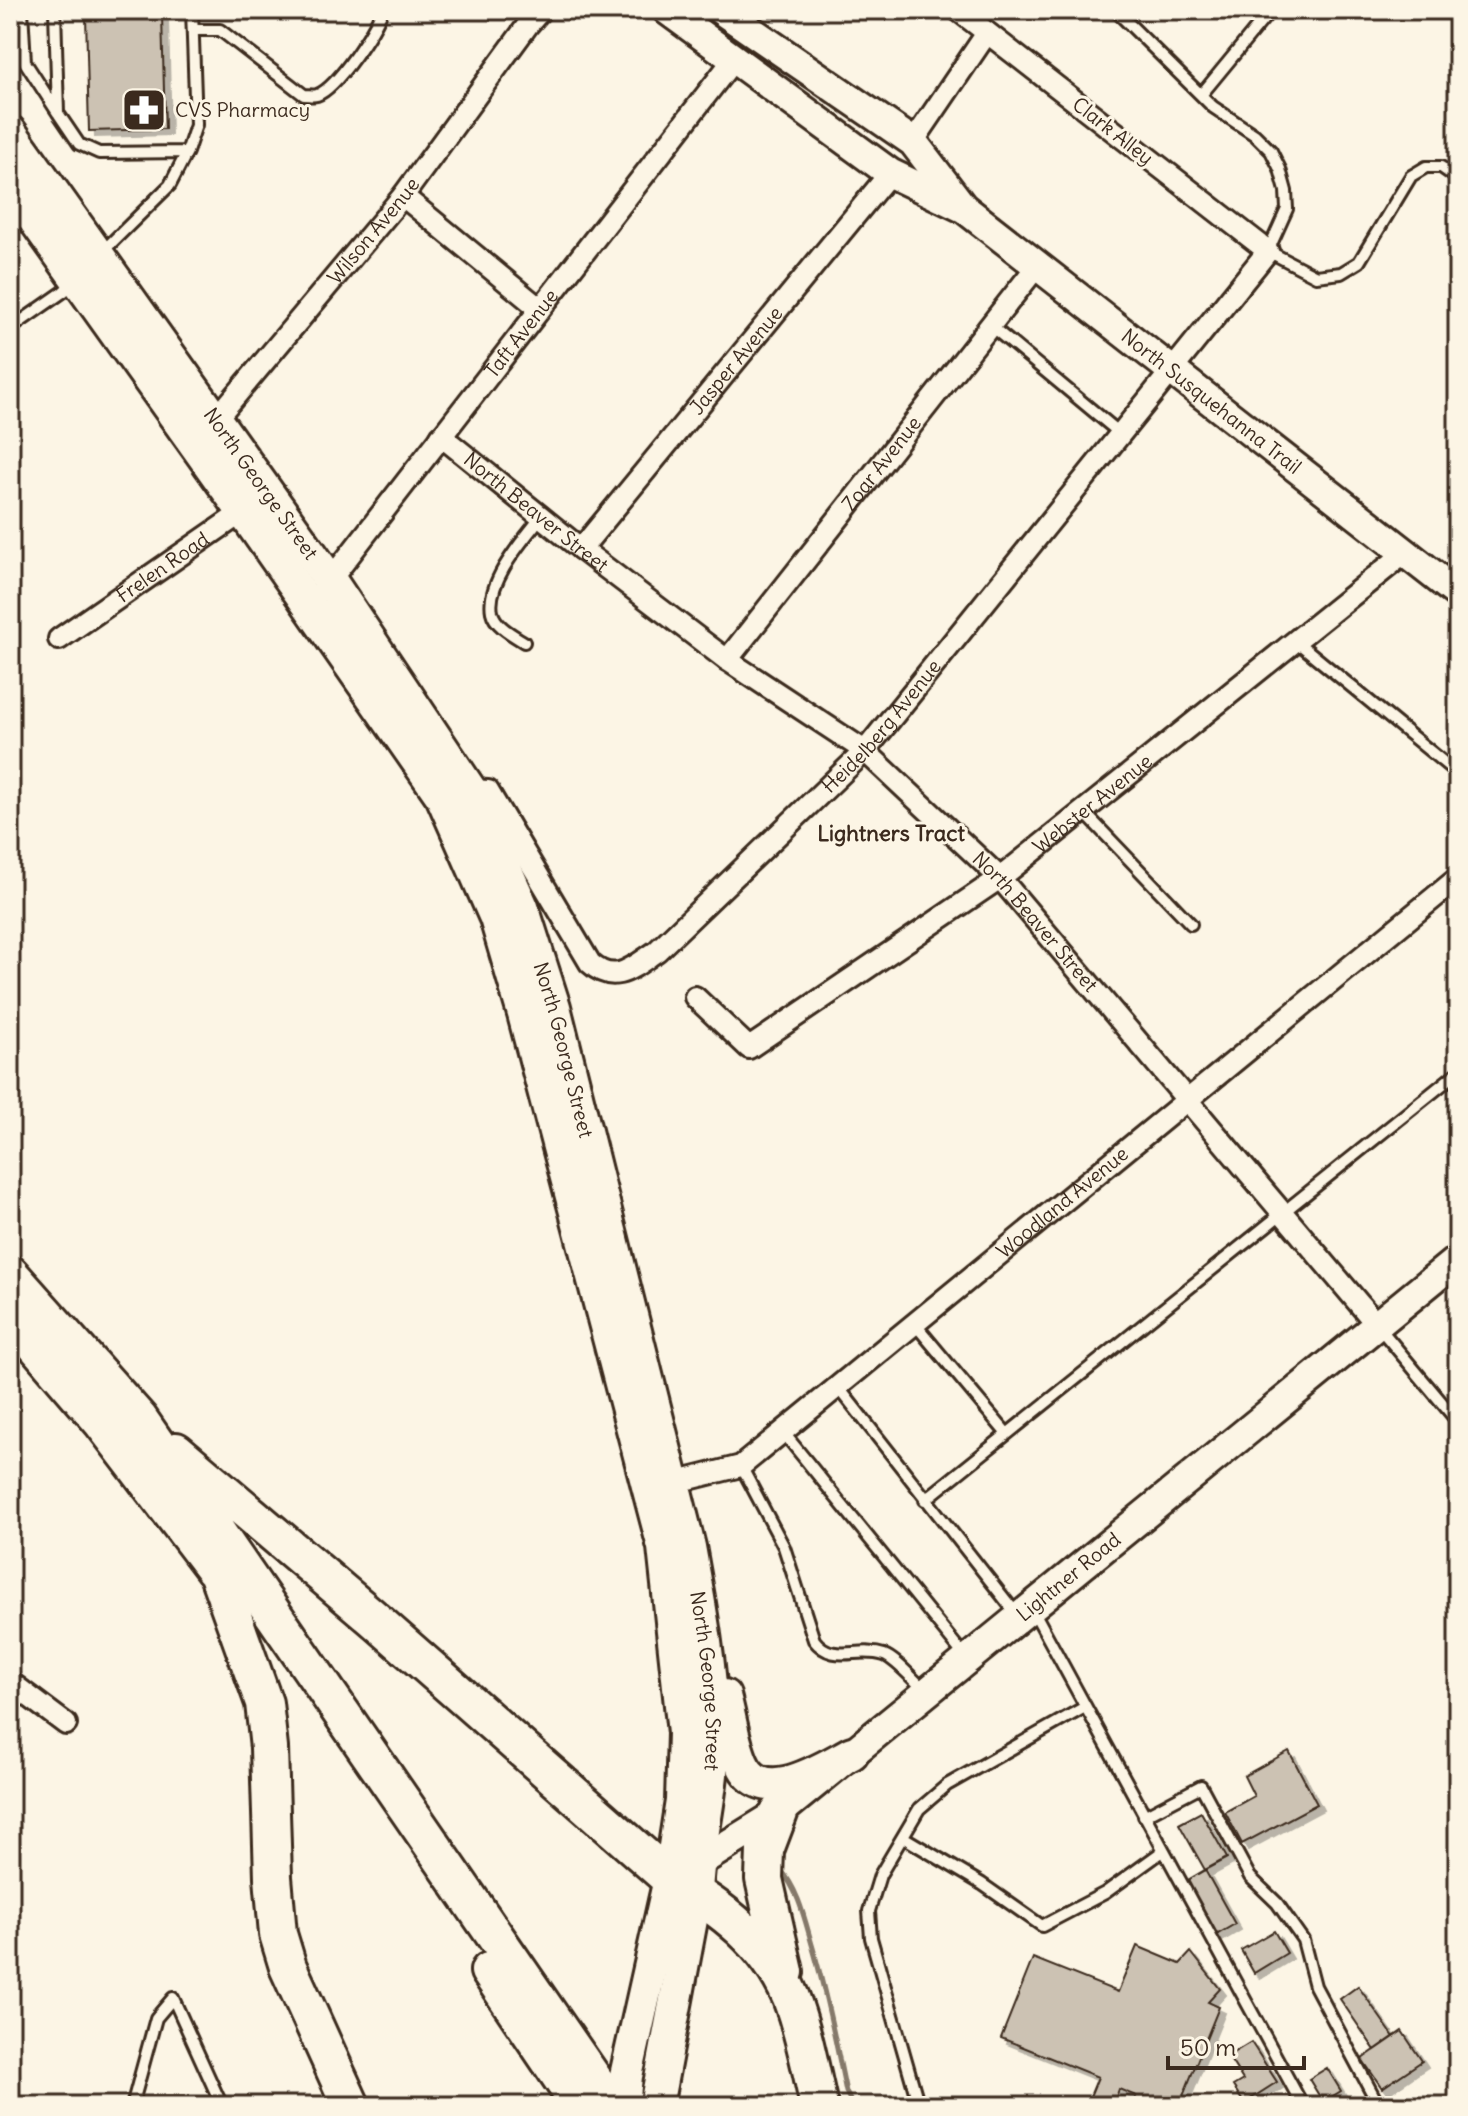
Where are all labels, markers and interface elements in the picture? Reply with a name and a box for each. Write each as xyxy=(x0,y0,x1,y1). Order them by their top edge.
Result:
pharmacy icon: CVS Pharmacy xyxy=(120,86,168,134)
street label: Clark Alley xyxy=(1068,91,1159,170)
place label: CVS Pharmacy xyxy=(175,97,310,122)
street label: Wilson Avenue xyxy=(322,172,424,289)
street label: Taft Avenue xyxy=(479,284,563,383)
street label: Jasper Avenue xyxy=(684,301,787,419)
street label: North Susquehanna Trail xyxy=(1117,323,1307,479)
street label: North George Street xyxy=(199,403,324,564)
street label: Zoar Avenue xyxy=(836,411,926,516)
street label: North Beaver Street xyxy=(459,447,614,578)
street label: Frelen Road xyxy=(111,526,214,608)
street label: Heidelberg Avenue xyxy=(816,654,946,798)
street label: Webster Avenue xyxy=(1028,748,1157,859)
district label: Lightners Tract xyxy=(817,819,965,847)
street label: North Beaver Street xyxy=(968,846,1104,997)
street label: North George Street xyxy=(528,959,599,1141)
street label: Woodland Avenue xyxy=(991,1141,1133,1263)
street label: Lightner Road xyxy=(1011,1527,1125,1626)
street label: North George Street xyxy=(685,1589,726,1772)
scale bar xyxy=(1168,2020,1304,2070)
text: 50 m xyxy=(1180,2032,1236,2062)

